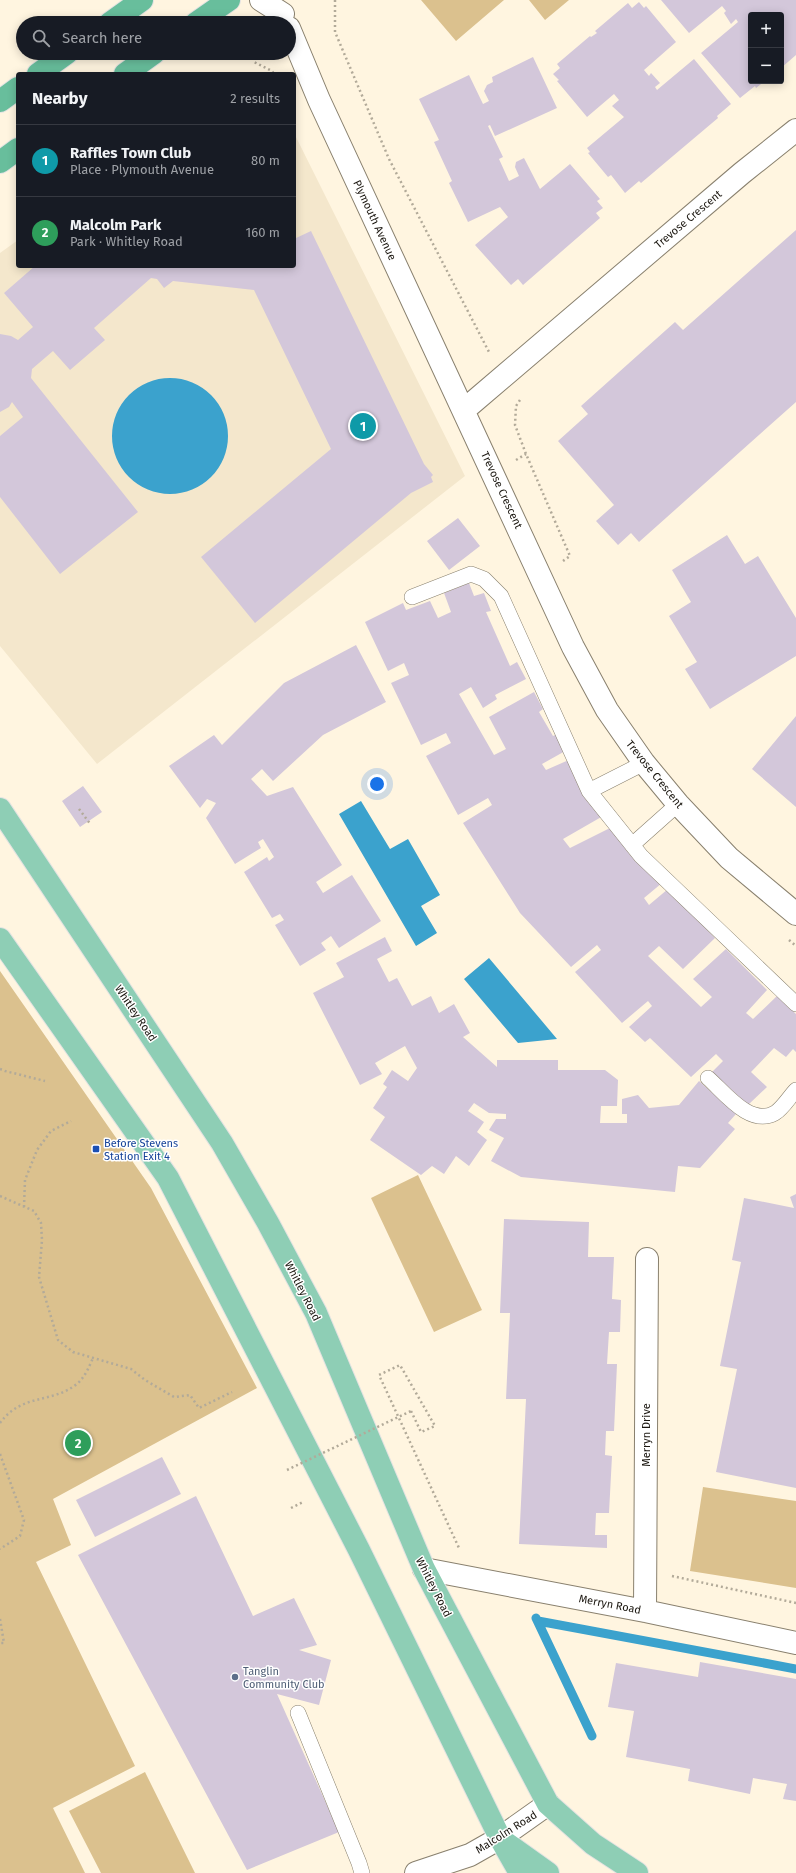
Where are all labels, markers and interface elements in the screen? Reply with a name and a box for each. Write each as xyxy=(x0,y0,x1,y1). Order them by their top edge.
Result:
map controls xyxy=(748,12,784,84)
button: + xyxy=(748,12,784,48)
search box xyxy=(16,16,296,60)
icon: search xyxy=(30,27,52,49)
text: Search here xyxy=(62,29,142,47)
button: − xyxy=(748,48,784,84)
text: Nearby xyxy=(32,88,87,109)
text: 2 results xyxy=(230,91,280,106)
text: Raffles Town Club xyxy=(70,144,191,162)
text: 1 xyxy=(42,153,48,168)
text: 80 m xyxy=(251,153,280,168)
text: Place · Plymouth Avenue xyxy=(70,162,214,177)
street label: Plymouth Avenue xyxy=(350,178,399,262)
street label: Trevose Crescent xyxy=(652,188,725,251)
text: Malcolm Park xyxy=(70,216,161,234)
text: 2 xyxy=(42,225,48,240)
text: 160 m xyxy=(246,225,280,240)
text: Park · Whitley Road xyxy=(70,234,183,249)
pin: 1 xyxy=(350,411,376,441)
street label: Trevose Crescent xyxy=(478,450,525,531)
street label: Trevose Crescent xyxy=(623,738,686,811)
your location xyxy=(367,774,387,794)
street label: Whitley Road xyxy=(112,983,159,1044)
place label: Before Stevens Station Exit 4 xyxy=(104,1137,178,1163)
marker: Before Stevens Station Exit 4 xyxy=(91,1144,101,1154)
street label: Whitley Road xyxy=(282,1259,323,1323)
street label: Merryn Drive xyxy=(640,1403,653,1467)
pin: 2 xyxy=(65,1428,91,1458)
street label: Whitley Road xyxy=(413,1555,454,1619)
street label: Merryn Road xyxy=(578,1592,642,1617)
place label: Tanglin Community Club xyxy=(243,1665,325,1691)
marker: Tanglin Community Club xyxy=(230,1672,240,1682)
street label: Malcolm Road xyxy=(473,1808,539,1856)

